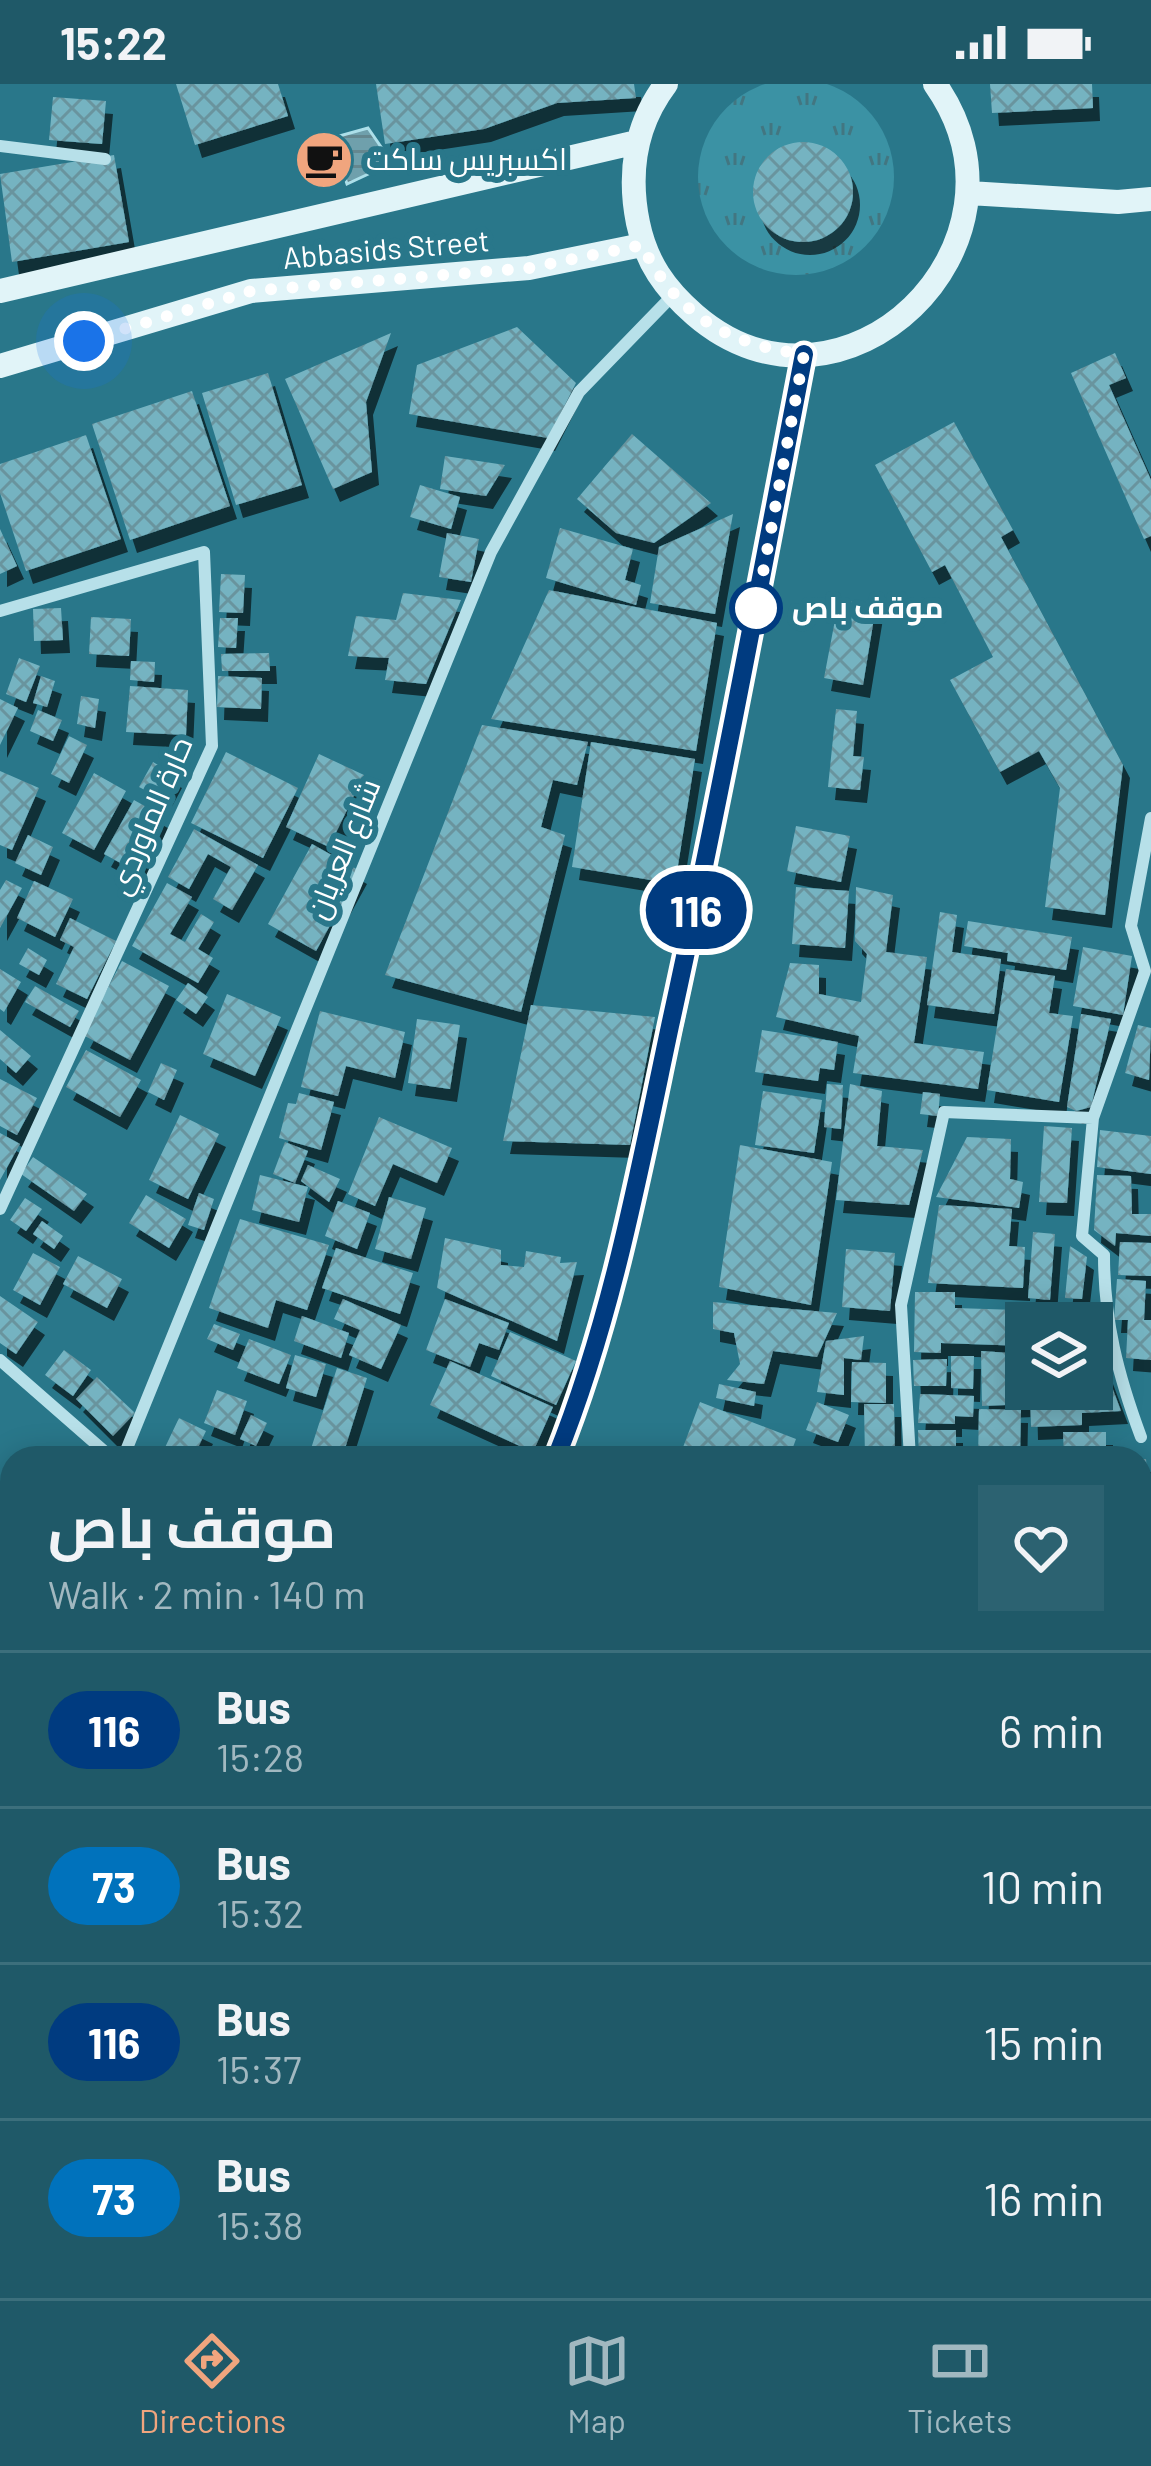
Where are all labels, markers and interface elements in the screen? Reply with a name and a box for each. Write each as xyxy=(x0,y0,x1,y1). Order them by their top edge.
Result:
text: 15:22 xyxy=(60,15,167,69)
cafe icon: اكسبريس ساكت xyxy=(293,129,355,191)
place label: اكسبريس ساكت xyxy=(366,140,567,178)
street label: Abbasids Street xyxy=(281,221,491,275)
your location xyxy=(54,311,114,371)
marker: موقف باص xyxy=(731,583,781,633)
place label: موقف باص xyxy=(792,588,944,626)
street label: حارة الماوردي xyxy=(100,731,205,902)
street label: شارع العريان xyxy=(298,773,390,925)
line badge: 116 xyxy=(627,871,765,949)
text: 116 xyxy=(670,885,722,935)
map controls xyxy=(1005,1302,1113,1410)
button: layers xyxy=(1005,1302,1113,1410)
button: heart xyxy=(978,1485,1104,1611)
text: موقف باص xyxy=(48,1491,336,1559)
text: Walk · 2 min · 140 m xyxy=(48,1570,366,1617)
text: Bus xyxy=(216,1679,291,1733)
text: 6 min xyxy=(999,1703,1104,1757)
text: 116 xyxy=(88,1705,140,1755)
text: 15:28 xyxy=(216,1733,304,1780)
text: Bus xyxy=(216,1835,291,1889)
text: 10 min xyxy=(981,1859,1104,1913)
text: 73 xyxy=(92,1861,136,1911)
text: 15:32 xyxy=(216,1889,304,1936)
text: Bus xyxy=(216,1991,291,2045)
text: 15 min xyxy=(983,2015,1104,2069)
text: 116 xyxy=(88,2017,140,2067)
text: 15:37 xyxy=(216,2045,301,2092)
text: Bus xyxy=(216,2147,291,2201)
text: 16 min xyxy=(983,2171,1104,2225)
text: 73 xyxy=(92,2173,136,2223)
text: 15:38 xyxy=(216,2201,303,2248)
tab: Directions xyxy=(139,2328,286,2440)
tab: Map xyxy=(564,2328,630,2440)
tab: Tickets xyxy=(907,2328,1012,2440)

